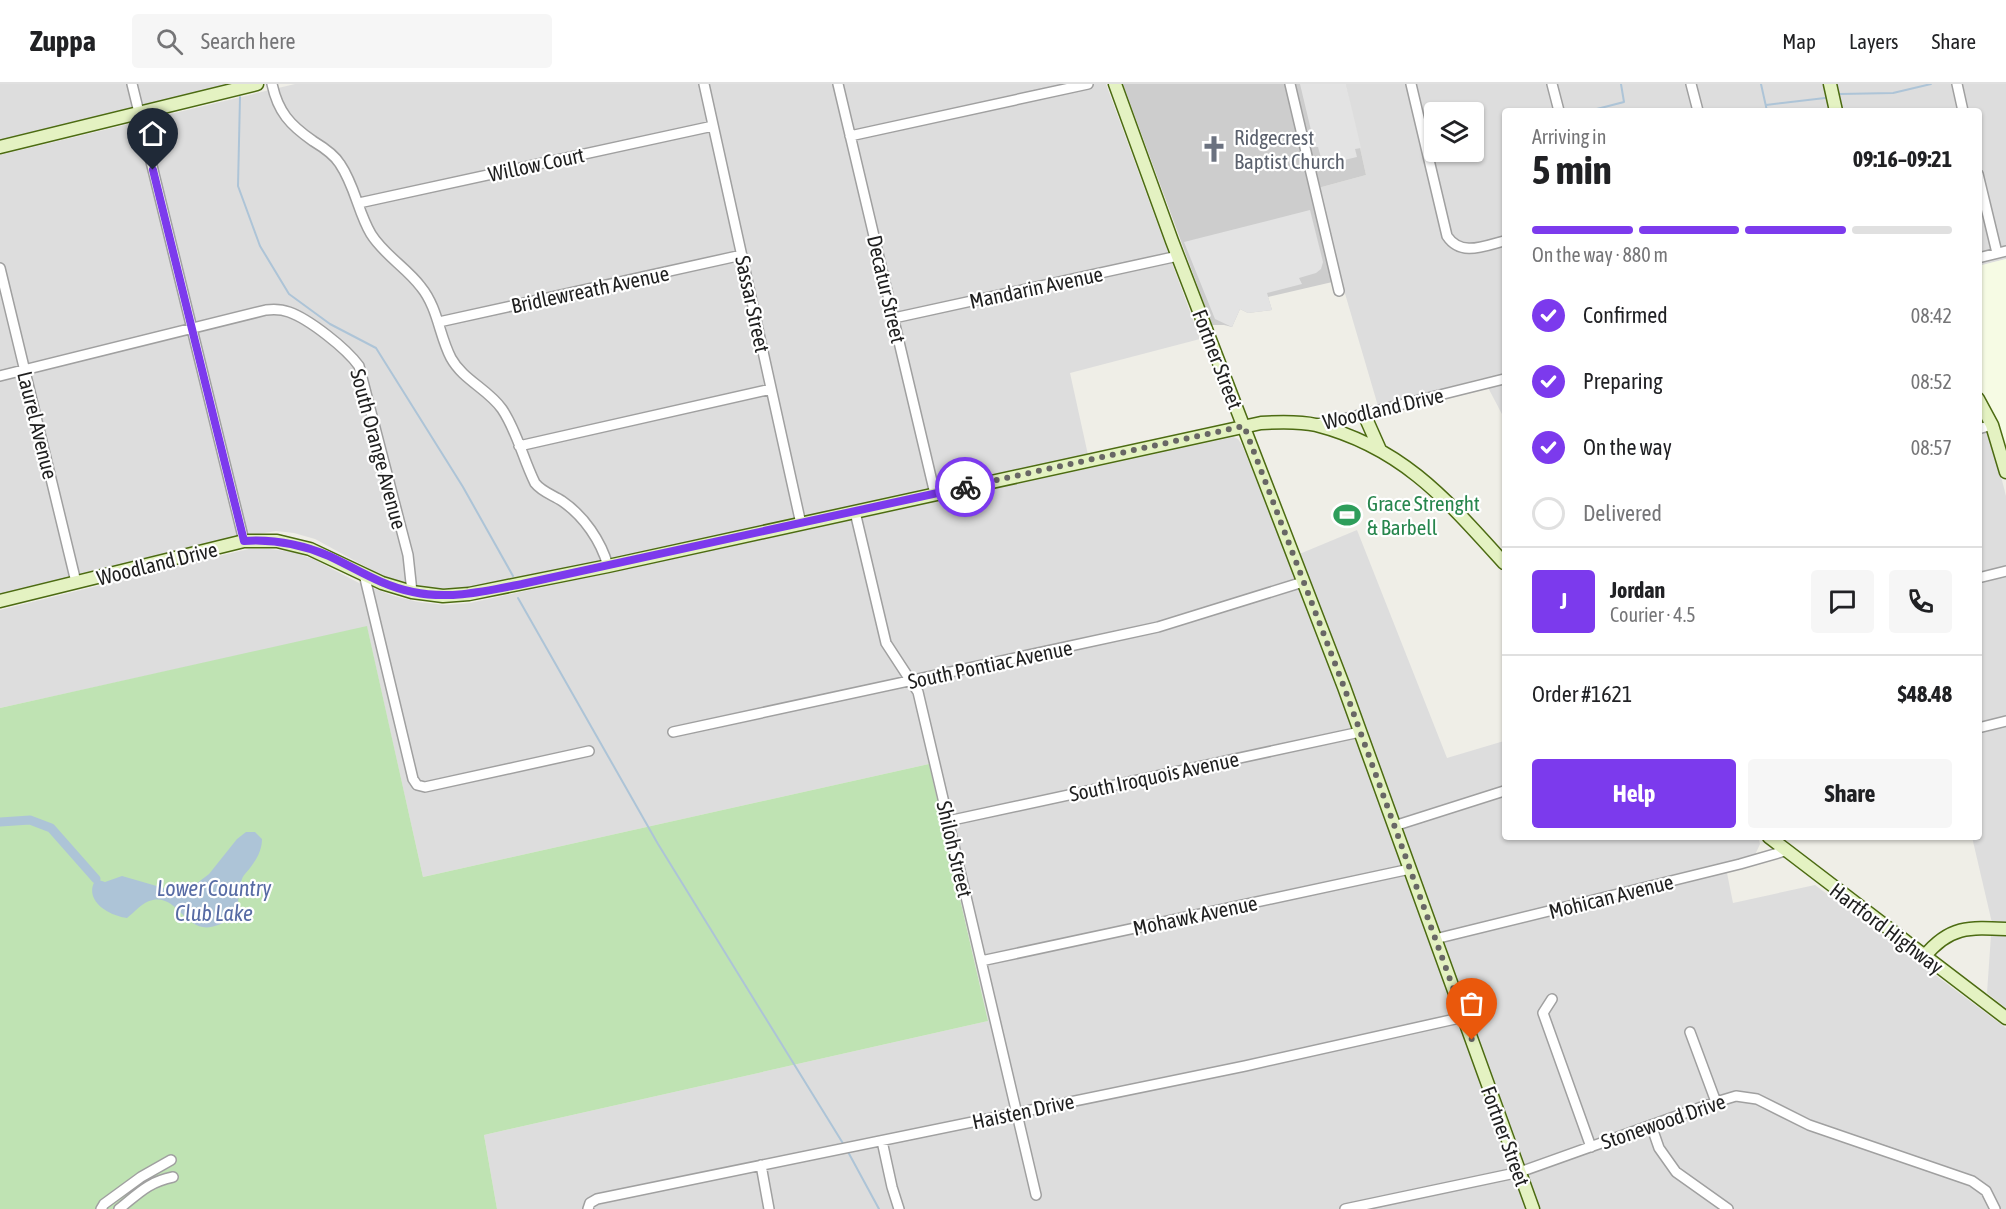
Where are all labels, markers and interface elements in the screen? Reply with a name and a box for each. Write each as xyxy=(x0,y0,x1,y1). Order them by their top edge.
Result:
search box xyxy=(132,14,552,68)
text: Zuppa xyxy=(30,25,96,57)
icon: search xyxy=(153,25,186,58)
text: Search here xyxy=(201,28,296,54)
text: Map xyxy=(1782,29,1816,53)
text: Layers xyxy=(1849,29,1899,53)
text: Share xyxy=(1932,29,1976,53)
map controls xyxy=(1424,102,1484,162)
button: layers xyxy=(1424,102,1484,162)
pin xyxy=(127,108,178,170)
icon: home xyxy=(136,117,169,150)
place label: Ridgecrest Baptist Church xyxy=(1234,125,1345,173)
text: Arriving in xyxy=(1532,125,1606,148)
church icon: Ridgecrest Baptist Church xyxy=(1199,134,1229,164)
street label: Willow Court xyxy=(486,142,586,186)
text: 09:16–09:21 xyxy=(1853,146,1952,172)
text: 5 min xyxy=(1532,148,1612,192)
street label: Decatur Street xyxy=(863,233,911,345)
text: On the way · 880 m xyxy=(1532,243,1668,266)
street label: Sassar Street xyxy=(731,253,775,355)
street label: Bridlewreath Avenue xyxy=(509,261,671,317)
street label: Mandarin Avenue xyxy=(967,261,1105,313)
icon: check xyxy=(1532,299,1565,332)
text: Confirmed xyxy=(1583,302,1668,328)
text: 08:42 xyxy=(1911,304,1952,327)
street label: Fortner Street xyxy=(1188,306,1248,412)
icon: check xyxy=(1532,365,1565,398)
street label: South Orange Avenue xyxy=(346,366,412,532)
text: Preparing xyxy=(1583,368,1663,394)
street label: Laurel Avenue xyxy=(13,369,63,481)
text: 08:52 xyxy=(1911,370,1952,393)
street label: Woodland Drive xyxy=(1320,382,1446,434)
icon: check xyxy=(1532,431,1565,464)
text: On the way xyxy=(1583,434,1672,460)
text: 08:57 xyxy=(1911,436,1952,459)
courier xyxy=(935,457,995,517)
icon: bike xyxy=(949,471,982,504)
place label: Grace Strenght & Barbell xyxy=(1367,491,1480,539)
sports icon: Grace Strenght & Barbell xyxy=(1332,500,1362,530)
text: Delivered xyxy=(1583,500,1662,526)
street label: Woodland Drive xyxy=(94,536,220,590)
button: chat xyxy=(1811,570,1874,633)
button: phone xyxy=(1889,570,1952,633)
text: Jordan xyxy=(1610,577,1665,603)
text: J xyxy=(1560,588,1567,614)
text: Courier · 4.5 xyxy=(1610,603,1696,626)
street label: South Pontiac Avenue xyxy=(906,635,1074,693)
text: Order #1621 xyxy=(1532,681,1632,707)
text: $48.48 xyxy=(1897,681,1952,707)
street label: South Iroquois Avenue xyxy=(1067,746,1241,806)
button: Help xyxy=(1532,759,1736,828)
button: Share xyxy=(1748,759,1952,828)
street label: Shiloh Street xyxy=(932,798,978,900)
street label: Mohican Avenue xyxy=(1546,869,1676,923)
water label: Lower Country Club Lake xyxy=(157,875,272,926)
street label: Hartford Highway xyxy=(1826,878,1949,979)
street label: Mohawk Avenue xyxy=(1131,890,1259,940)
pin xyxy=(1446,978,1497,1040)
icon: bag xyxy=(1455,987,1488,1020)
street label: Fortner Street xyxy=(1477,1083,1535,1189)
street label: Haisten Drive xyxy=(970,1089,1076,1133)
street label: Stonewood Drive xyxy=(1598,1089,1728,1153)

